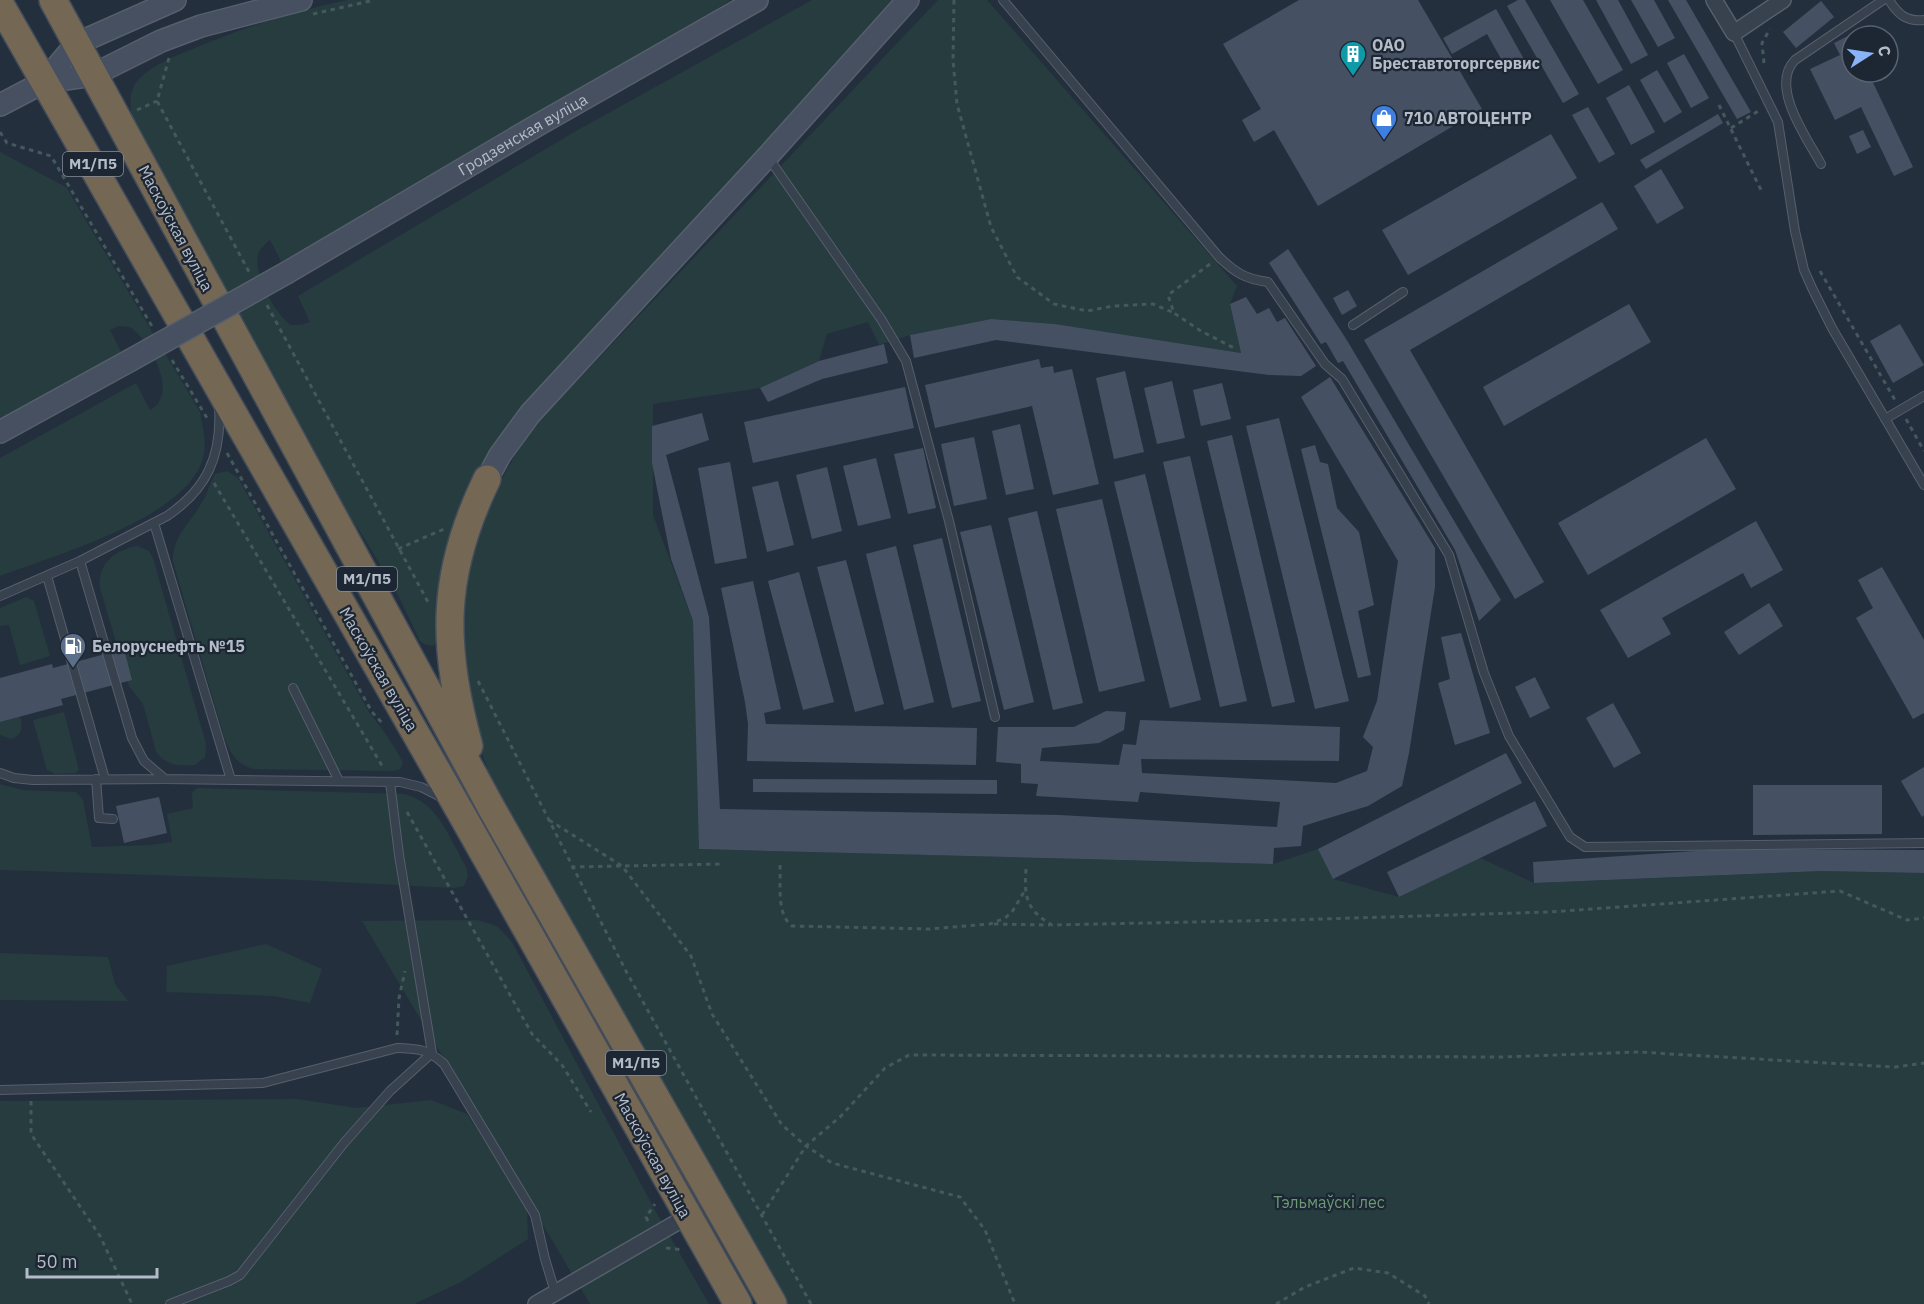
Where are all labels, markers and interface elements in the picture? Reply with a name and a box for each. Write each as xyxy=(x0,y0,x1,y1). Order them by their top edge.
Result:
north arrow xyxy=(1840,24,1900,84)
place label: ОАО Бреставтоторгсервис xyxy=(1372,35,1540,73)
building icon: ОАО Бреставтоторгсервис xyxy=(1338,39,1368,77)
text: С xyxy=(1874,44,1896,58)
street label: Гродзенская вуліца xyxy=(454,89,591,180)
shop icon: 710 АВТОЦЕНТР xyxy=(1369,103,1399,141)
place label: 710 АВТОЦЕНТР xyxy=(1404,108,1532,128)
road number: М1/П5 xyxy=(63,152,123,176)
street label: Маскоўская вуліца xyxy=(134,161,218,295)
road number: М1/П5 xyxy=(337,567,397,591)
street label: Маскоўская вуліца xyxy=(335,603,423,735)
fuel station icon: Белоруснефть №15 xyxy=(58,631,88,669)
place label: Белоруснефть №15 xyxy=(92,636,245,656)
road number: М1/П5 xyxy=(606,1051,666,1075)
street label: Маскоўская вуліца xyxy=(610,1089,696,1221)
park label: Тэльмаўскі лес xyxy=(1273,1192,1385,1212)
scale bar xyxy=(27,1241,158,1279)
text: 50 m xyxy=(36,1250,78,1273)

